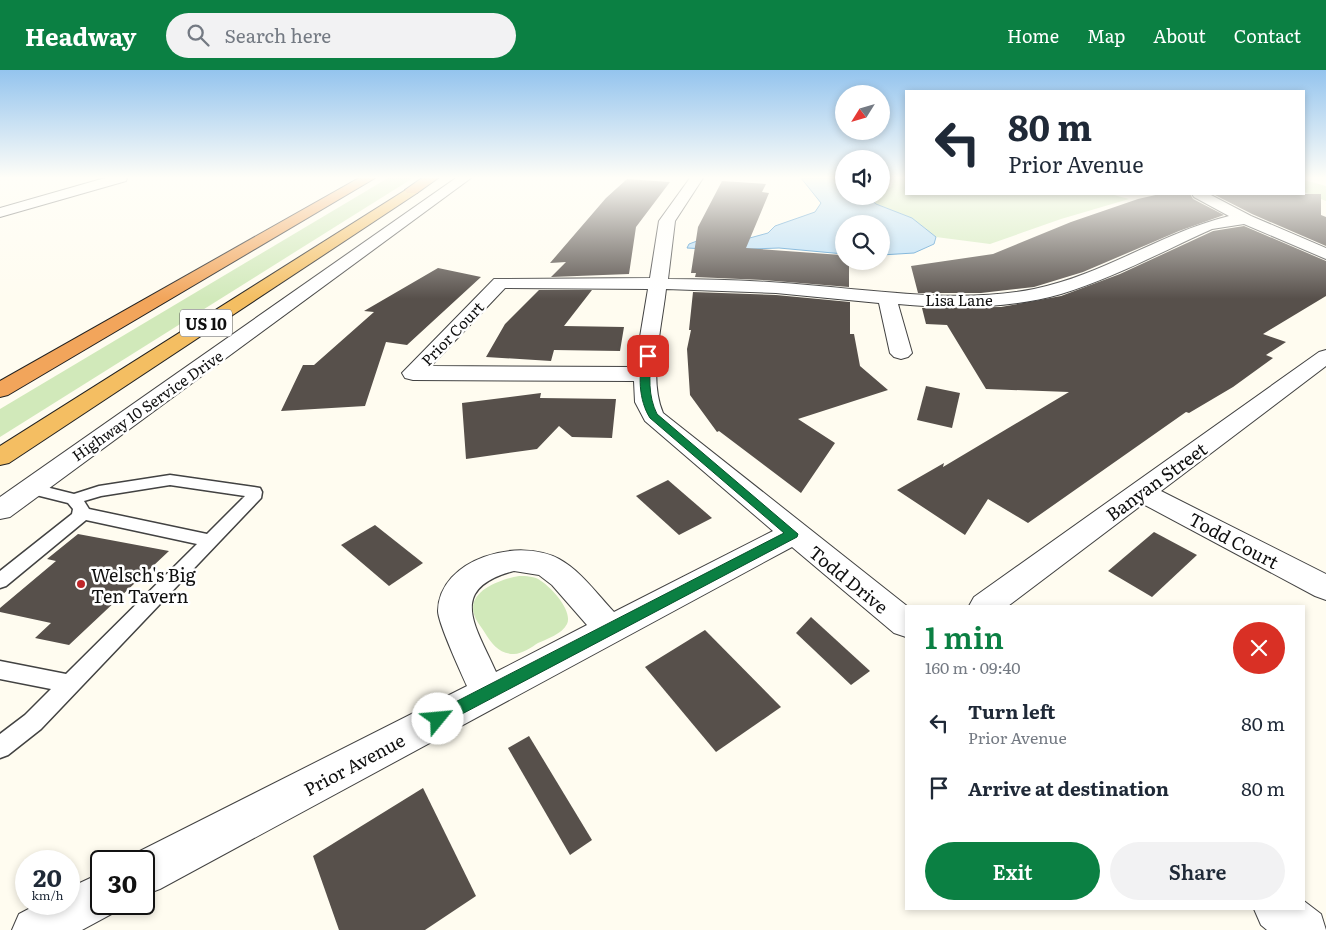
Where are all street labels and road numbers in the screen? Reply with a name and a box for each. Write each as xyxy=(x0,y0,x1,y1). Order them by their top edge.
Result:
street label: Lisa Lane xyxy=(925,288,993,311)
street label: Prior Court xyxy=(415,296,489,370)
road number: US 10 xyxy=(180,310,232,336)
street label: Highway 10 Service Drive xyxy=(67,344,227,466)
street label: Banyan Street xyxy=(1100,435,1213,527)
street label: Todd Court xyxy=(1184,505,1284,575)
street label: Todd Drive xyxy=(803,539,895,619)
street label: Prior Avenue xyxy=(299,726,409,802)

